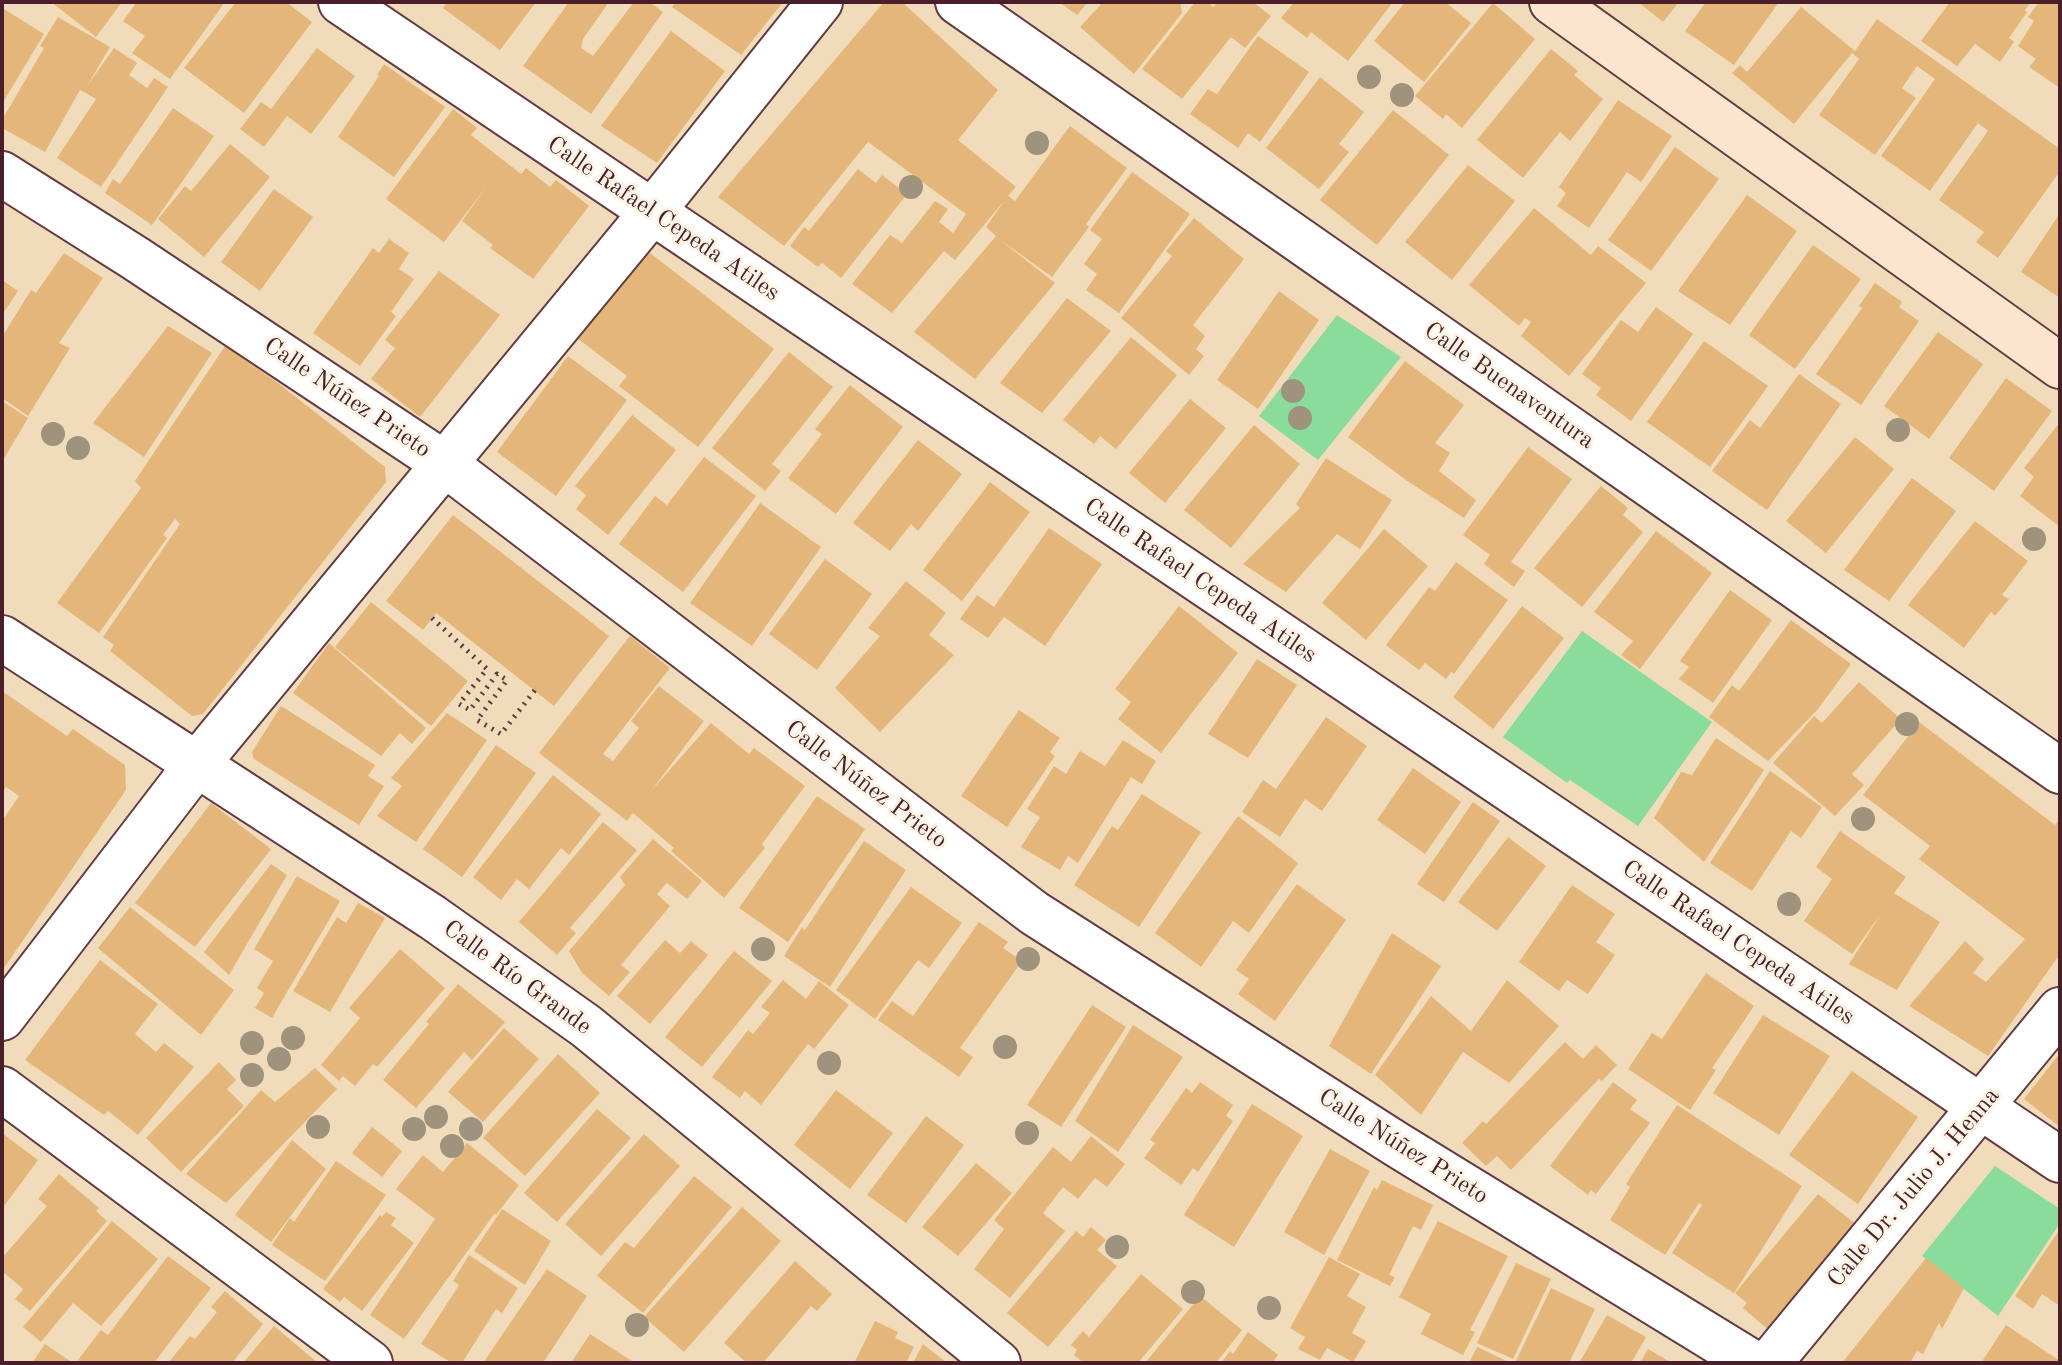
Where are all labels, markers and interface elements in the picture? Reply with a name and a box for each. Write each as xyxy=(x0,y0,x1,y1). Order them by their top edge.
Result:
street label: Calle Rafael Cepeda Atiles xyxy=(541,130,785,308)
street label: Calle Buenaventura xyxy=(1418,316,1600,456)
street label: Calle Núñez Prieto xyxy=(258,331,436,465)
street label: Calle Rafael Cepeda Atiles xyxy=(1078,492,1322,670)
street label: Calle Núñez Prieto xyxy=(779,715,953,855)
street label: Calle Rafael Cepeda Atiles xyxy=(1616,854,1860,1032)
street label: Calle Río Grande xyxy=(437,914,597,1042)
street label: Calle Dr. Julio J. Henna xyxy=(1822,1082,2006,1294)
street label: Calle Núñez Prieto xyxy=(1313,1083,1493,1211)

